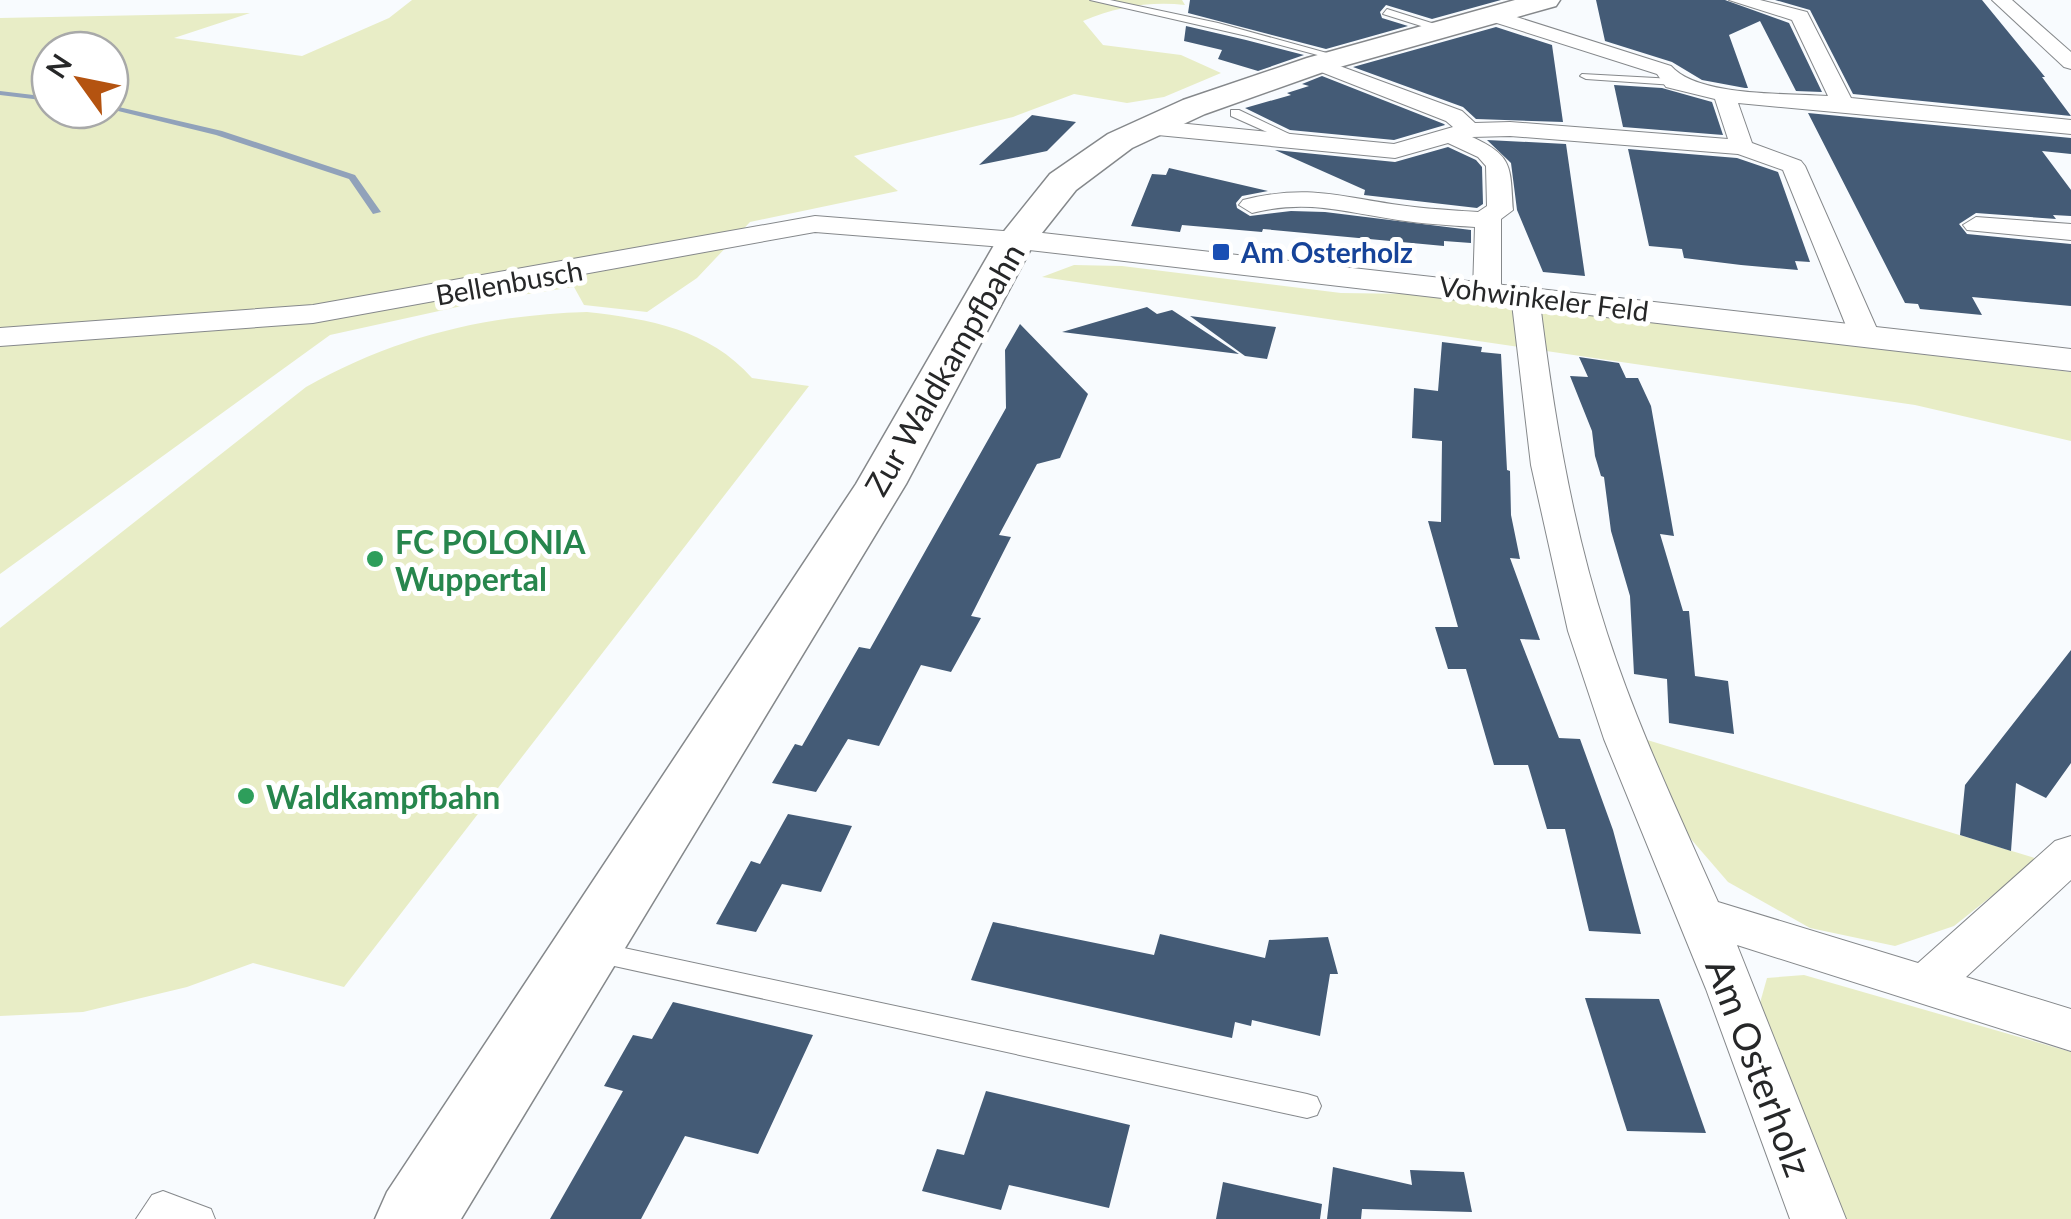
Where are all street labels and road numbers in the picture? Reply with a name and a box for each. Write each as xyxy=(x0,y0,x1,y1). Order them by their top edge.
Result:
street label: Zur Waldkampfbahn xyxy=(856,236,1032,502)
street label: Bellenbusch xyxy=(433,252,585,312)
street label: Vohwinkeler Feld xyxy=(1437,268,1651,328)
street label: Am Osterholz xyxy=(1697,952,1823,1182)

